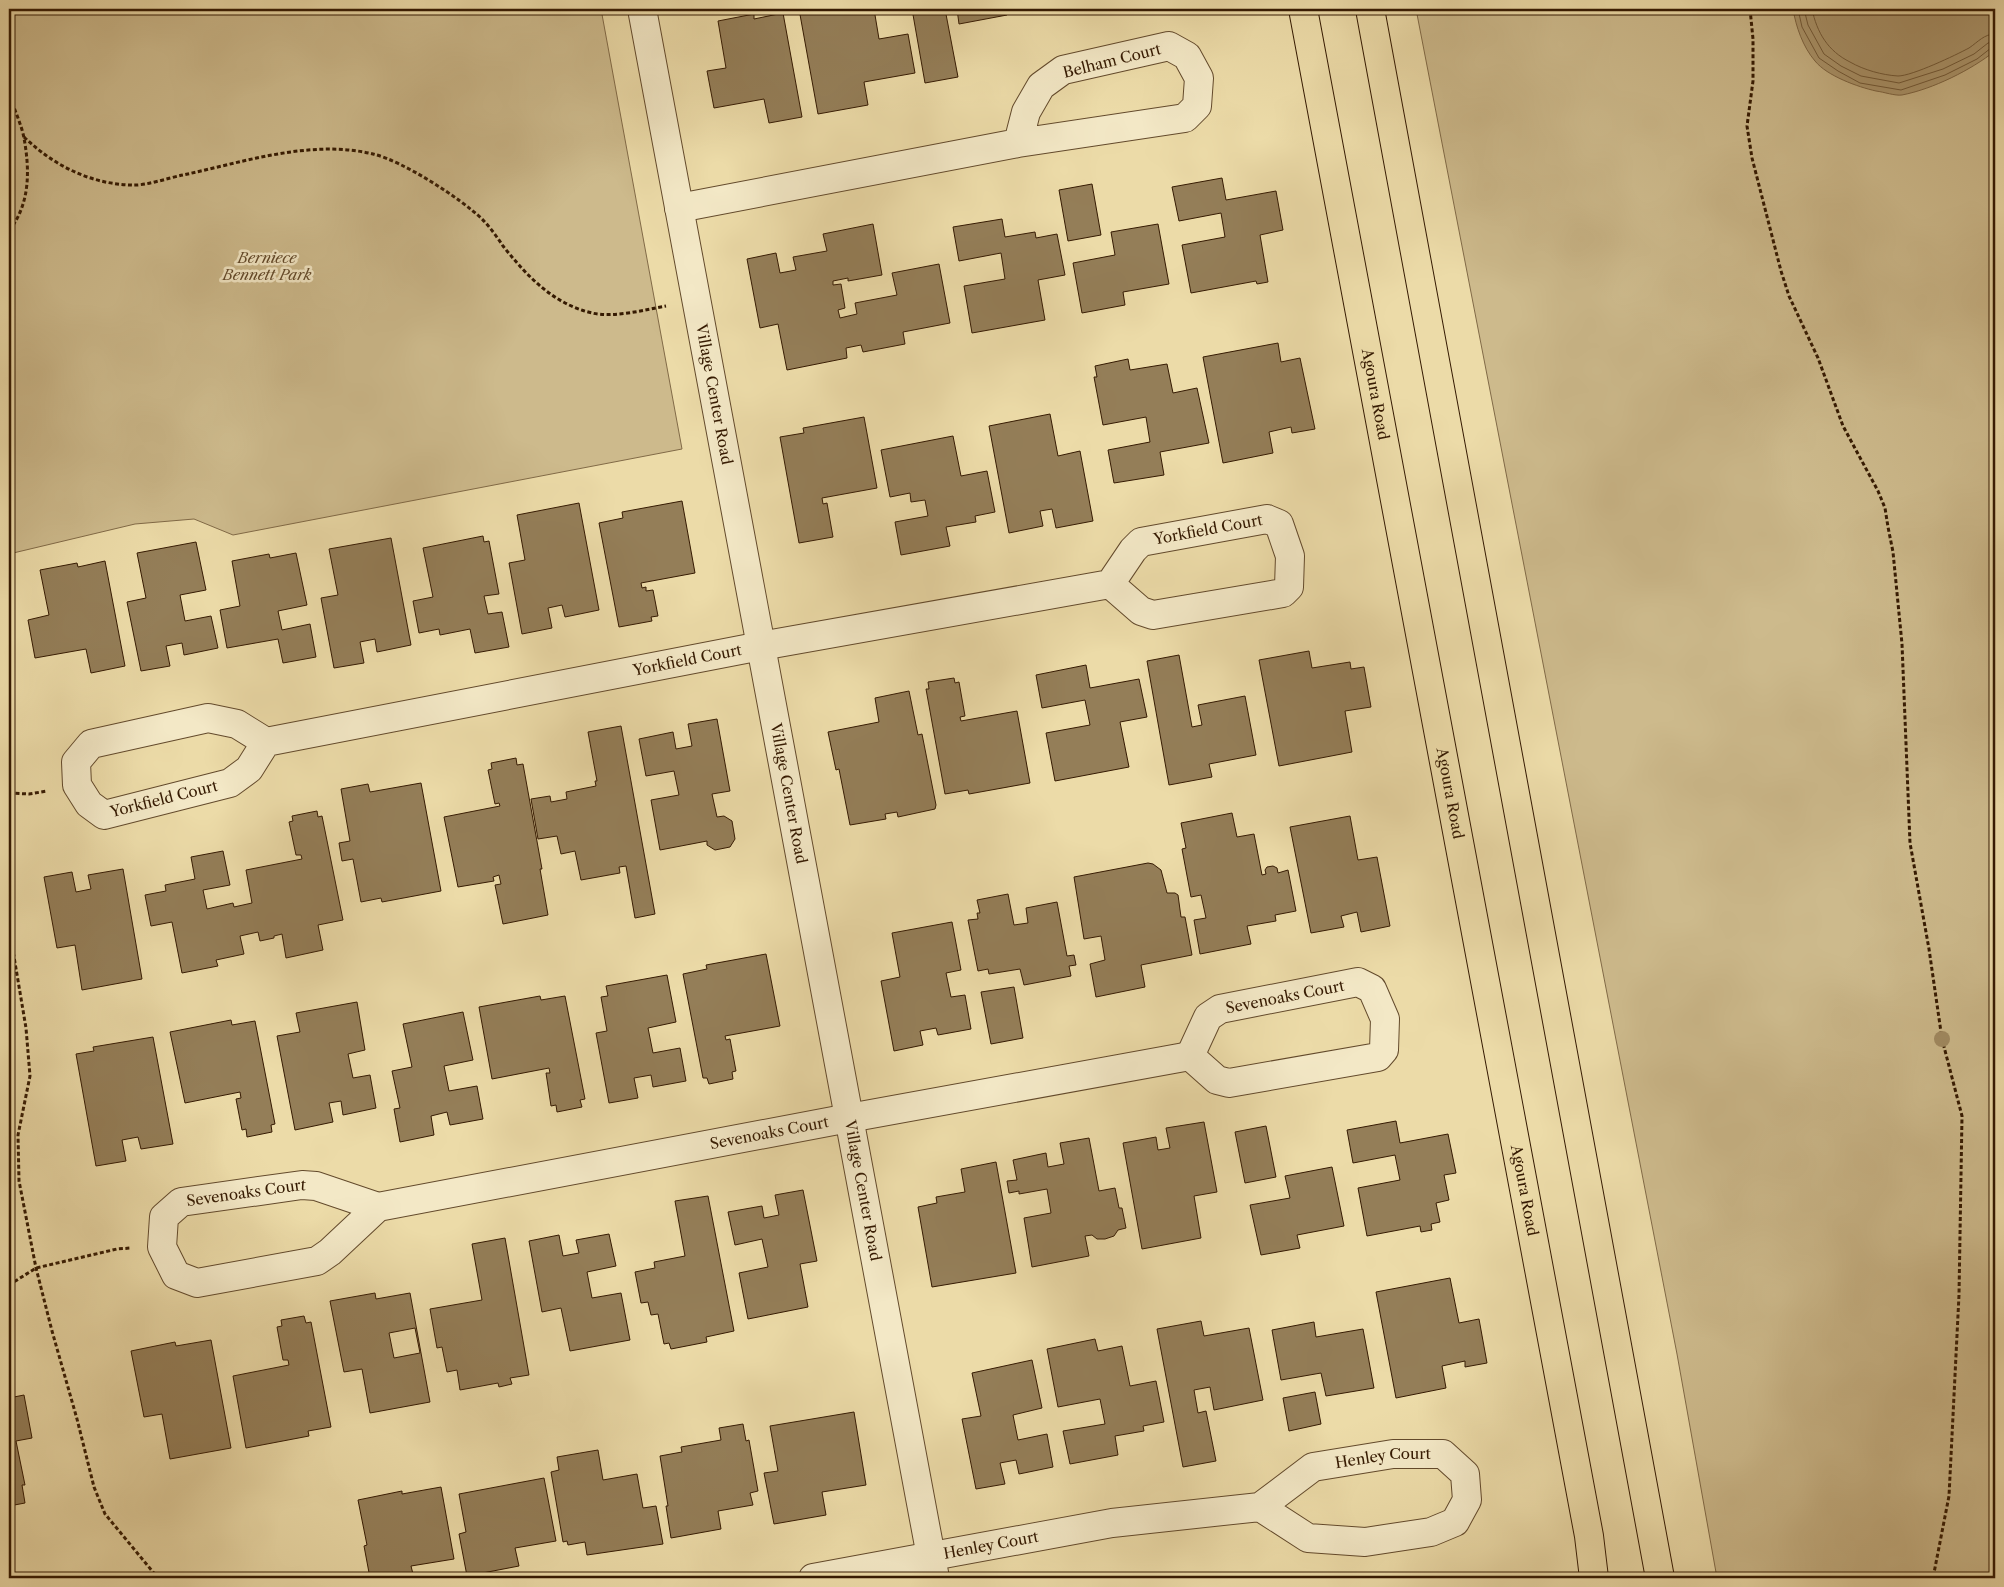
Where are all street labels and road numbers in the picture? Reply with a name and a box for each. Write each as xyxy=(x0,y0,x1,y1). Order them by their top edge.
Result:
street label: Belham Court xyxy=(1061,39,1163,82)
street label: Village Center Road xyxy=(692,321,737,466)
street label: Agoura Road xyxy=(1358,346,1394,441)
street label: Yorkfield Court xyxy=(1151,510,1265,549)
street label: Yorkfield Court xyxy=(630,640,744,680)
street label: Village Center Road xyxy=(766,720,811,865)
street label: Agoura Road xyxy=(1432,745,1468,840)
street label: Yorkfield Court xyxy=(107,776,220,821)
street label: Sevenoaks Court xyxy=(1224,976,1347,1017)
street label: Sevenoaks Court xyxy=(708,1112,831,1153)
street label: Village Center Road xyxy=(841,1118,886,1262)
street label: Agoura Road xyxy=(1507,1142,1543,1238)
street label: Sevenoaks Court xyxy=(185,1175,307,1210)
street label: Henley Court xyxy=(1334,1444,1432,1472)
street label: Henley Court xyxy=(942,1527,1041,1563)

